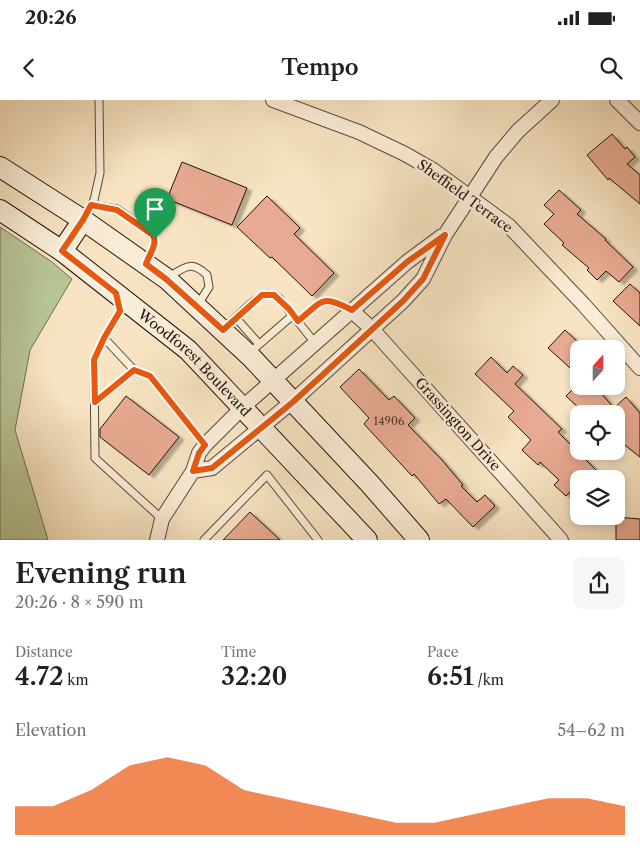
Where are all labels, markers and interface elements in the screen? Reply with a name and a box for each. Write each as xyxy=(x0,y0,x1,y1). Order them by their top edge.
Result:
text: 20:26 xyxy=(25,6,77,29)
icon: back xyxy=(15,54,43,82)
text: Tempo xyxy=(281,54,359,81)
icon: search xyxy=(597,54,625,82)
street label: Sheffield Terrace xyxy=(414,155,516,237)
pin xyxy=(134,188,176,239)
icon: arrive xyxy=(141,195,169,223)
street label: Woodforest Boulevard xyxy=(134,305,255,421)
north arrow xyxy=(570,340,625,395)
map controls xyxy=(570,340,625,525)
street label: Grassington Drive xyxy=(411,374,505,475)
button: locate xyxy=(570,405,625,460)
house number: 14906 xyxy=(374,414,405,428)
button: layers xyxy=(570,470,625,525)
text: Evening run xyxy=(15,556,187,590)
button: share xyxy=(573,557,625,609)
text: 20:26 · 8 × 590 m xyxy=(15,592,144,612)
text: Distance xyxy=(15,643,73,661)
text: Time xyxy=(221,643,256,661)
text: Pace xyxy=(427,643,459,661)
text: 4.72 xyxy=(15,661,64,692)
text: 32:20 xyxy=(221,661,287,692)
text: 6:51 xyxy=(427,661,474,692)
text: km xyxy=(64,671,88,689)
text: /km xyxy=(474,671,504,689)
text: Elevation xyxy=(15,720,86,740)
text: 54–62 m xyxy=(557,720,625,740)

